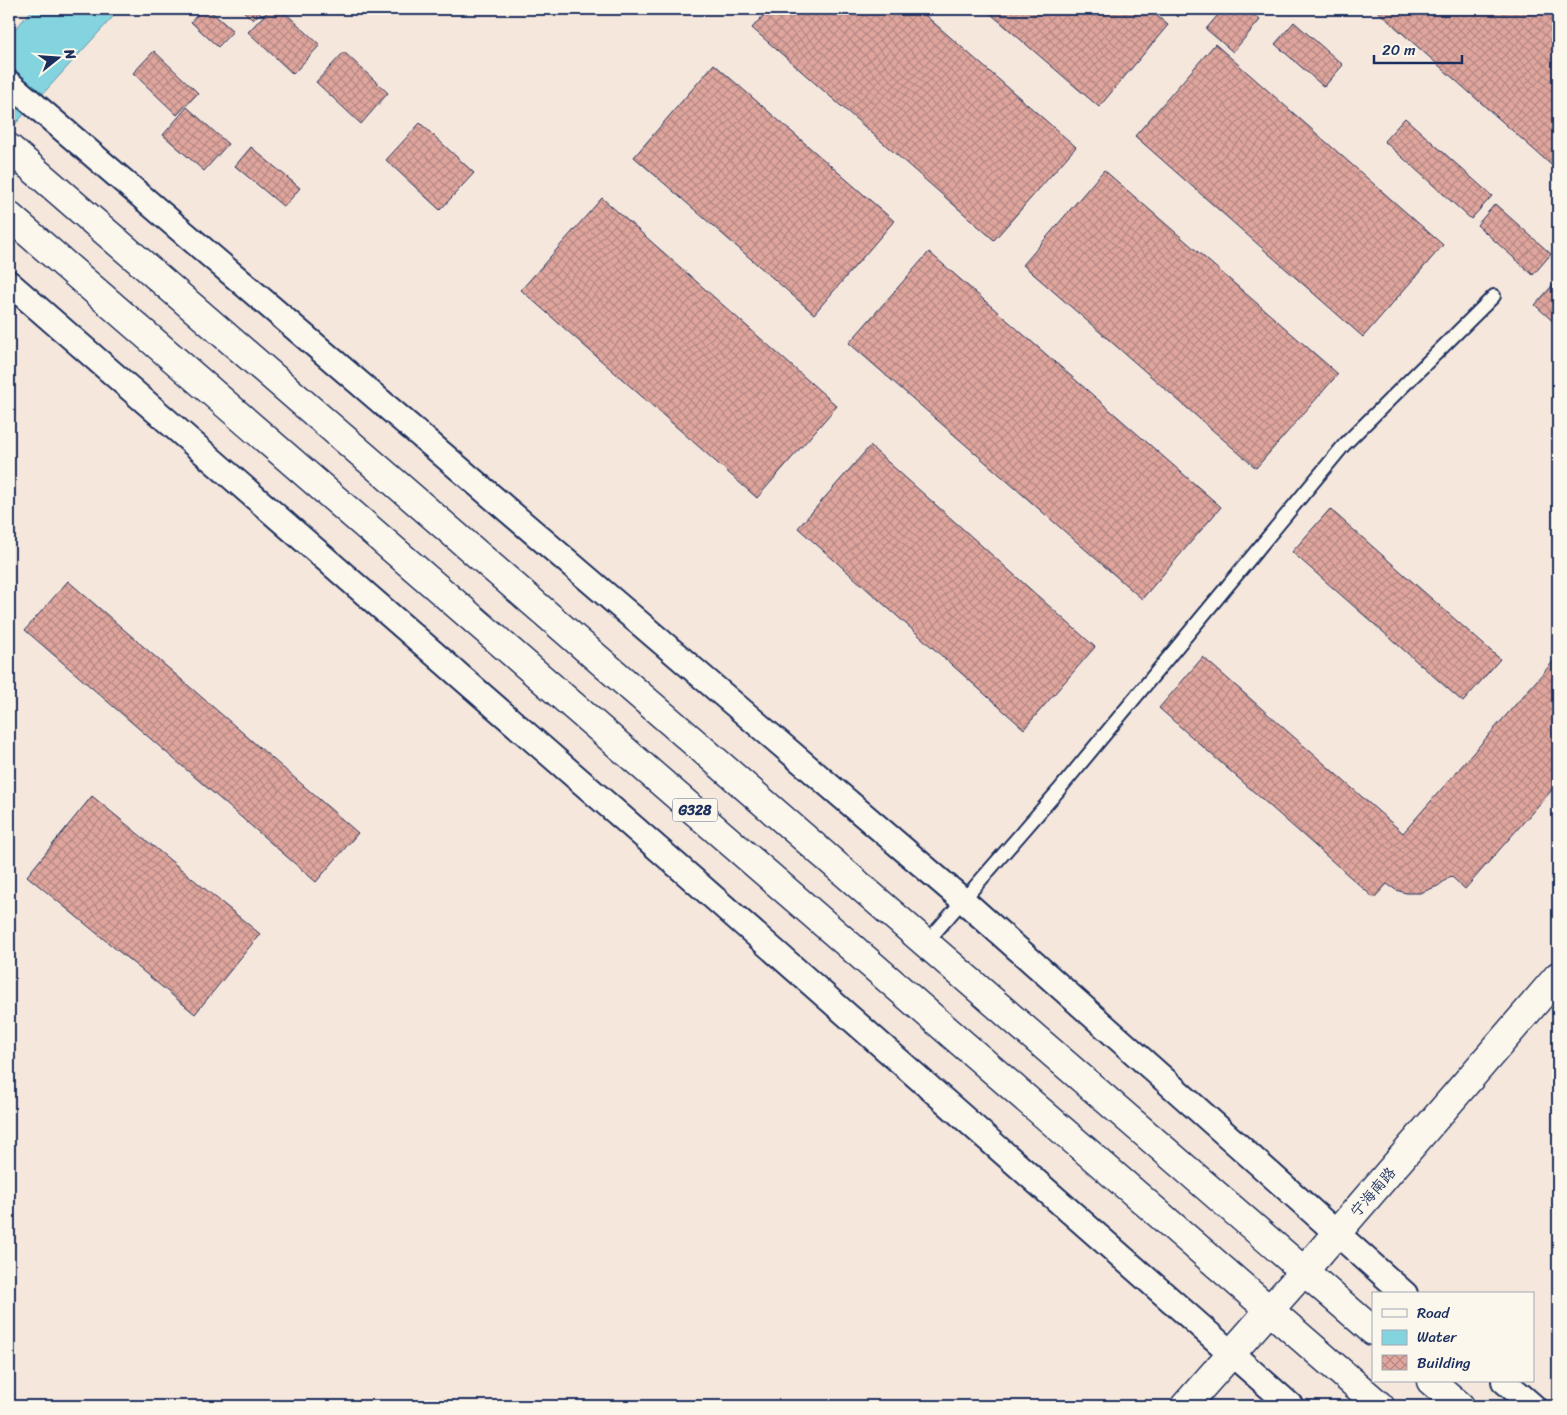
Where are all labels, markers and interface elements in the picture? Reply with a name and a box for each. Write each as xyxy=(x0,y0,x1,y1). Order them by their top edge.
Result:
north arrow xyxy=(32,32,82,82)
scale bar xyxy=(1374,32,1462,64)
text: 20 m xyxy=(1382,37,1416,63)
text: N xyxy=(56,45,83,63)
road number: G328 xyxy=(672,798,718,822)
street label: 宁海南路 xyxy=(1344,1161,1402,1223)
legend xyxy=(1372,1292,1534,1382)
text: Road xyxy=(1417,1300,1450,1326)
text: Water xyxy=(1417,1324,1457,1350)
text: Building xyxy=(1417,1350,1471,1376)

